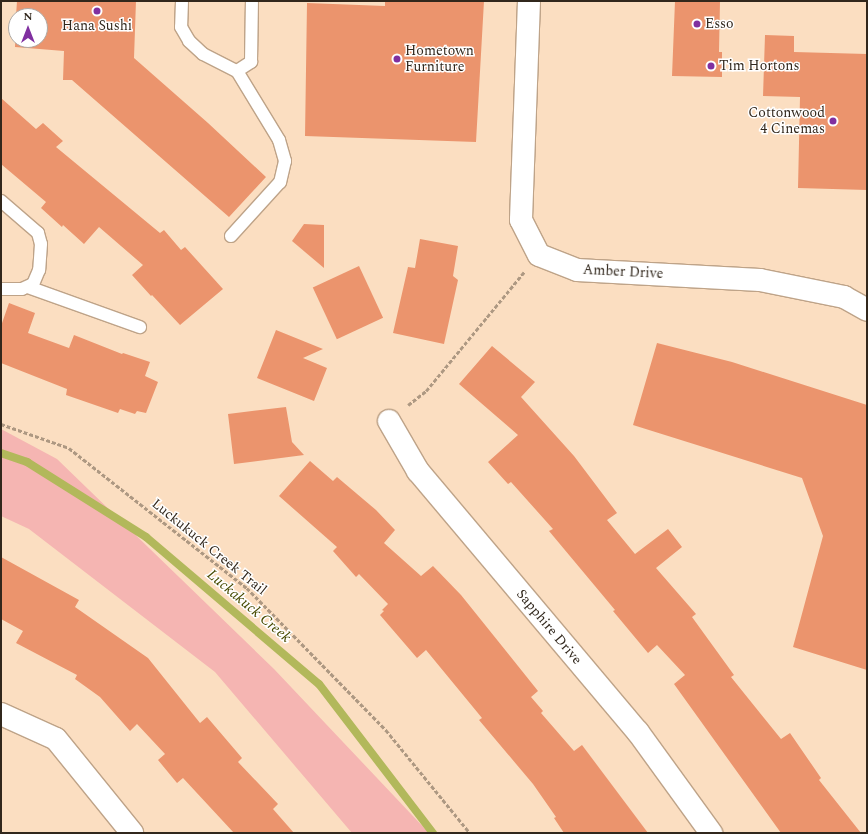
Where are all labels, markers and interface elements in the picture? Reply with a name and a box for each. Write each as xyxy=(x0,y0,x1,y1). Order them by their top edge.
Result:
marker: Hana Sushi xyxy=(92,6,102,16)
north arrow xyxy=(8,8,48,48)
text: N xyxy=(24,8,32,25)
place label: Esso xyxy=(705,16,734,32)
place label: Hana Sushi xyxy=(62,18,132,34)
marker: Esso xyxy=(692,19,702,29)
place label: Hometown Furniture xyxy=(405,43,474,76)
marker: Hometown Furniture xyxy=(392,54,402,64)
place label: Tim Hortons xyxy=(719,58,800,74)
marker: Tim Hortons xyxy=(706,61,716,71)
place label: Cottonwood 4 Cinemas xyxy=(748,105,825,138)
marker: Cottonwood 4 Cinemas xyxy=(828,116,838,126)
street label: Amber Drive xyxy=(582,262,664,282)
street label: Luckukuck Creek Trail xyxy=(148,495,270,599)
water label: Luckakuck Creek xyxy=(203,566,295,646)
street label: Sapphire Drive xyxy=(513,586,585,668)

